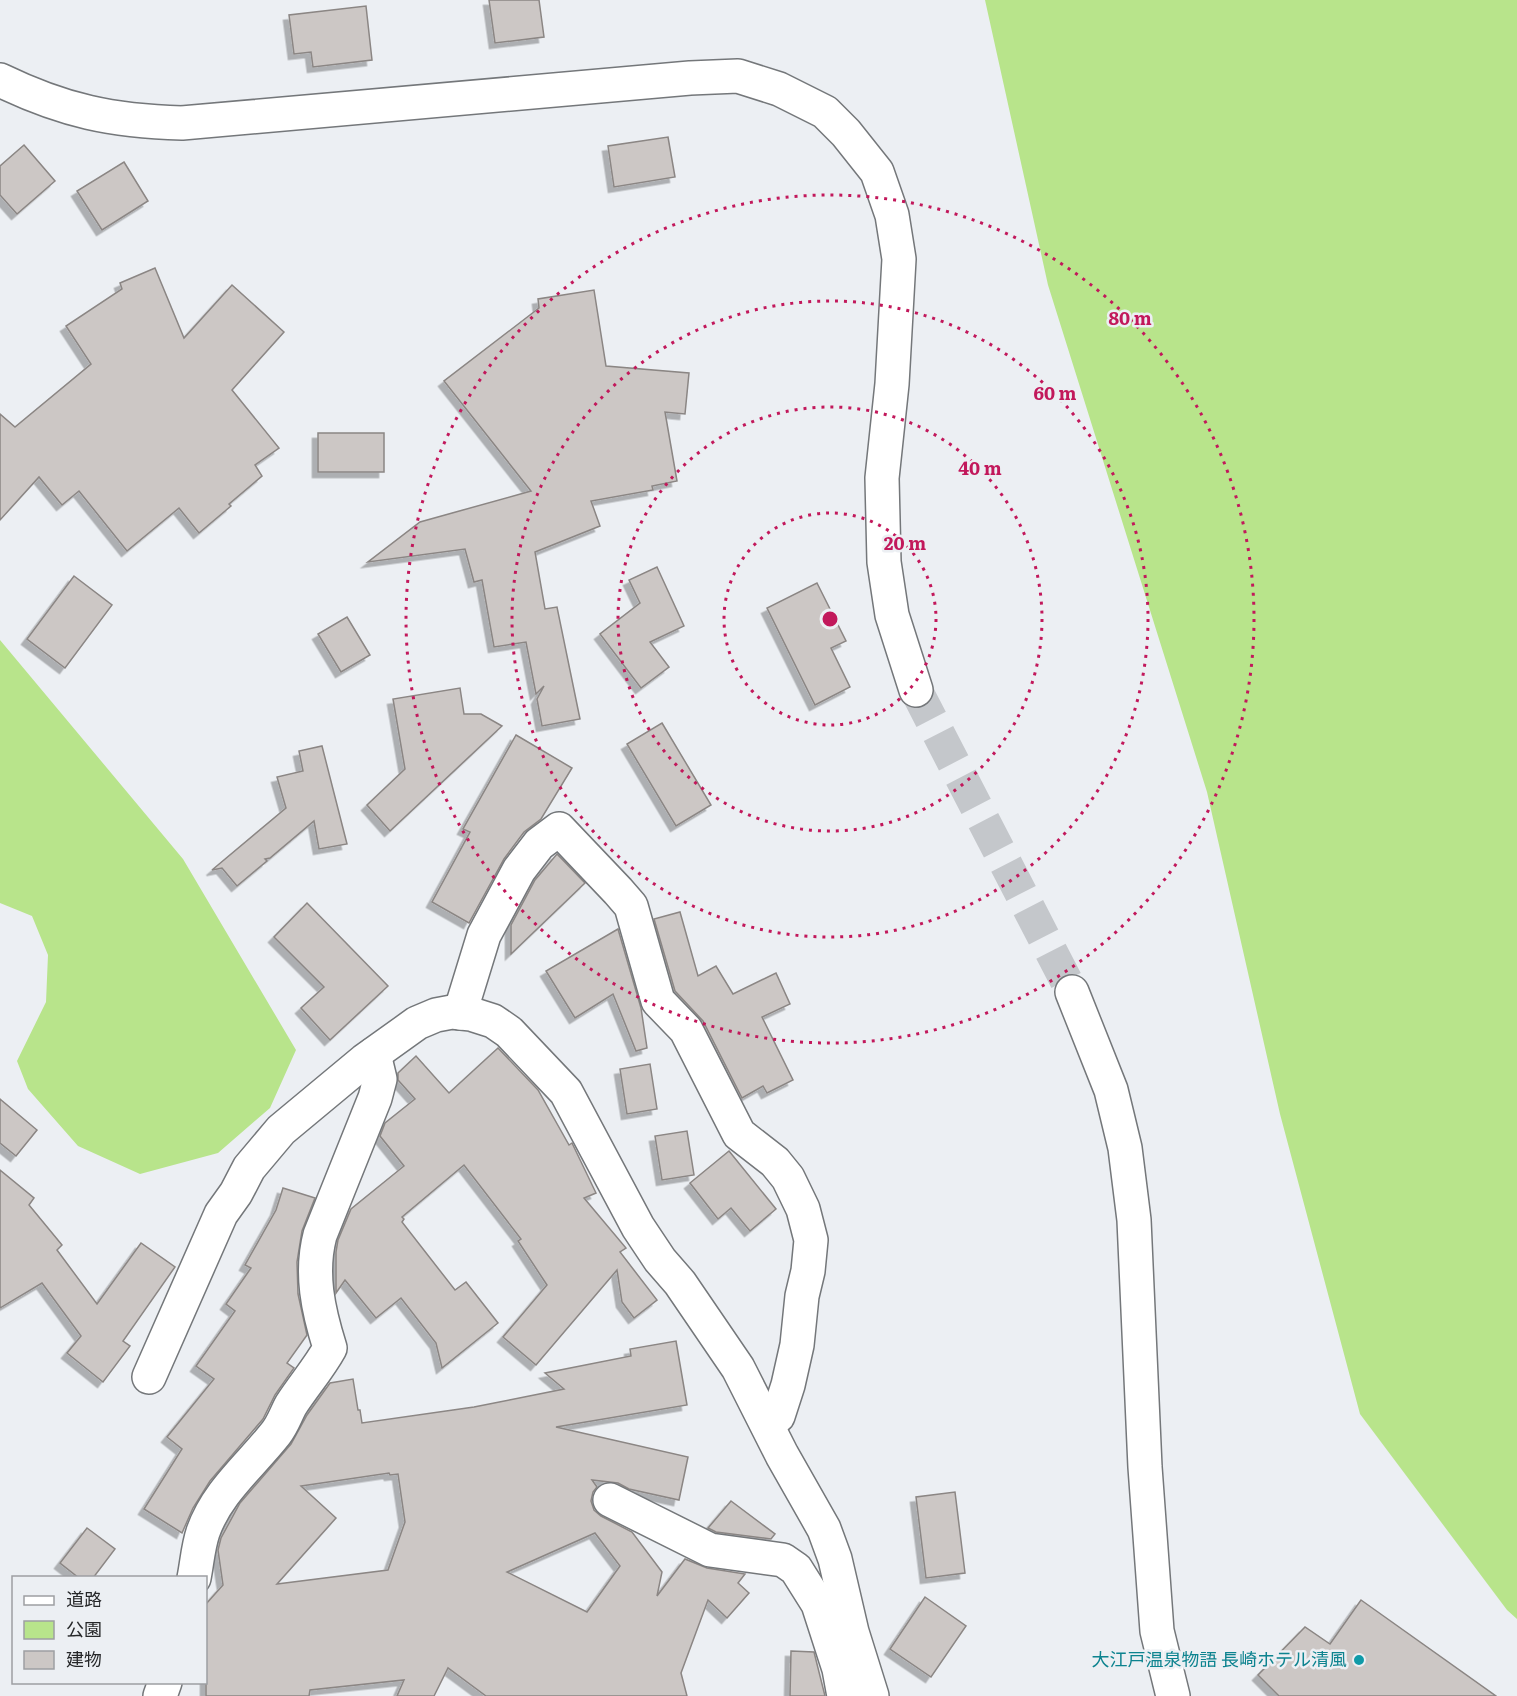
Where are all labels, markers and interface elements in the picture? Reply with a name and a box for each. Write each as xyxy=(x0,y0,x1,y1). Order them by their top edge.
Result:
text: 80 m xyxy=(1108,304,1152,331)
text: 60 m xyxy=(1033,379,1077,406)
text: 40 m xyxy=(958,454,1002,481)
text: 20 m xyxy=(884,529,926,556)
centre of rings xyxy=(820,609,840,629)
legend xyxy=(12,1576,207,1684)
text: 道路 xyxy=(66,1585,102,1612)
text: 公園 xyxy=(66,1615,102,1642)
text: 建物 xyxy=(66,1645,102,1672)
place label: 大江戸温泉物語 長崎ホテル清風 xyxy=(1091,1645,1347,1672)
marker: 大江戸温泉物語 長崎ホテル清風 xyxy=(1352,1653,1366,1667)

